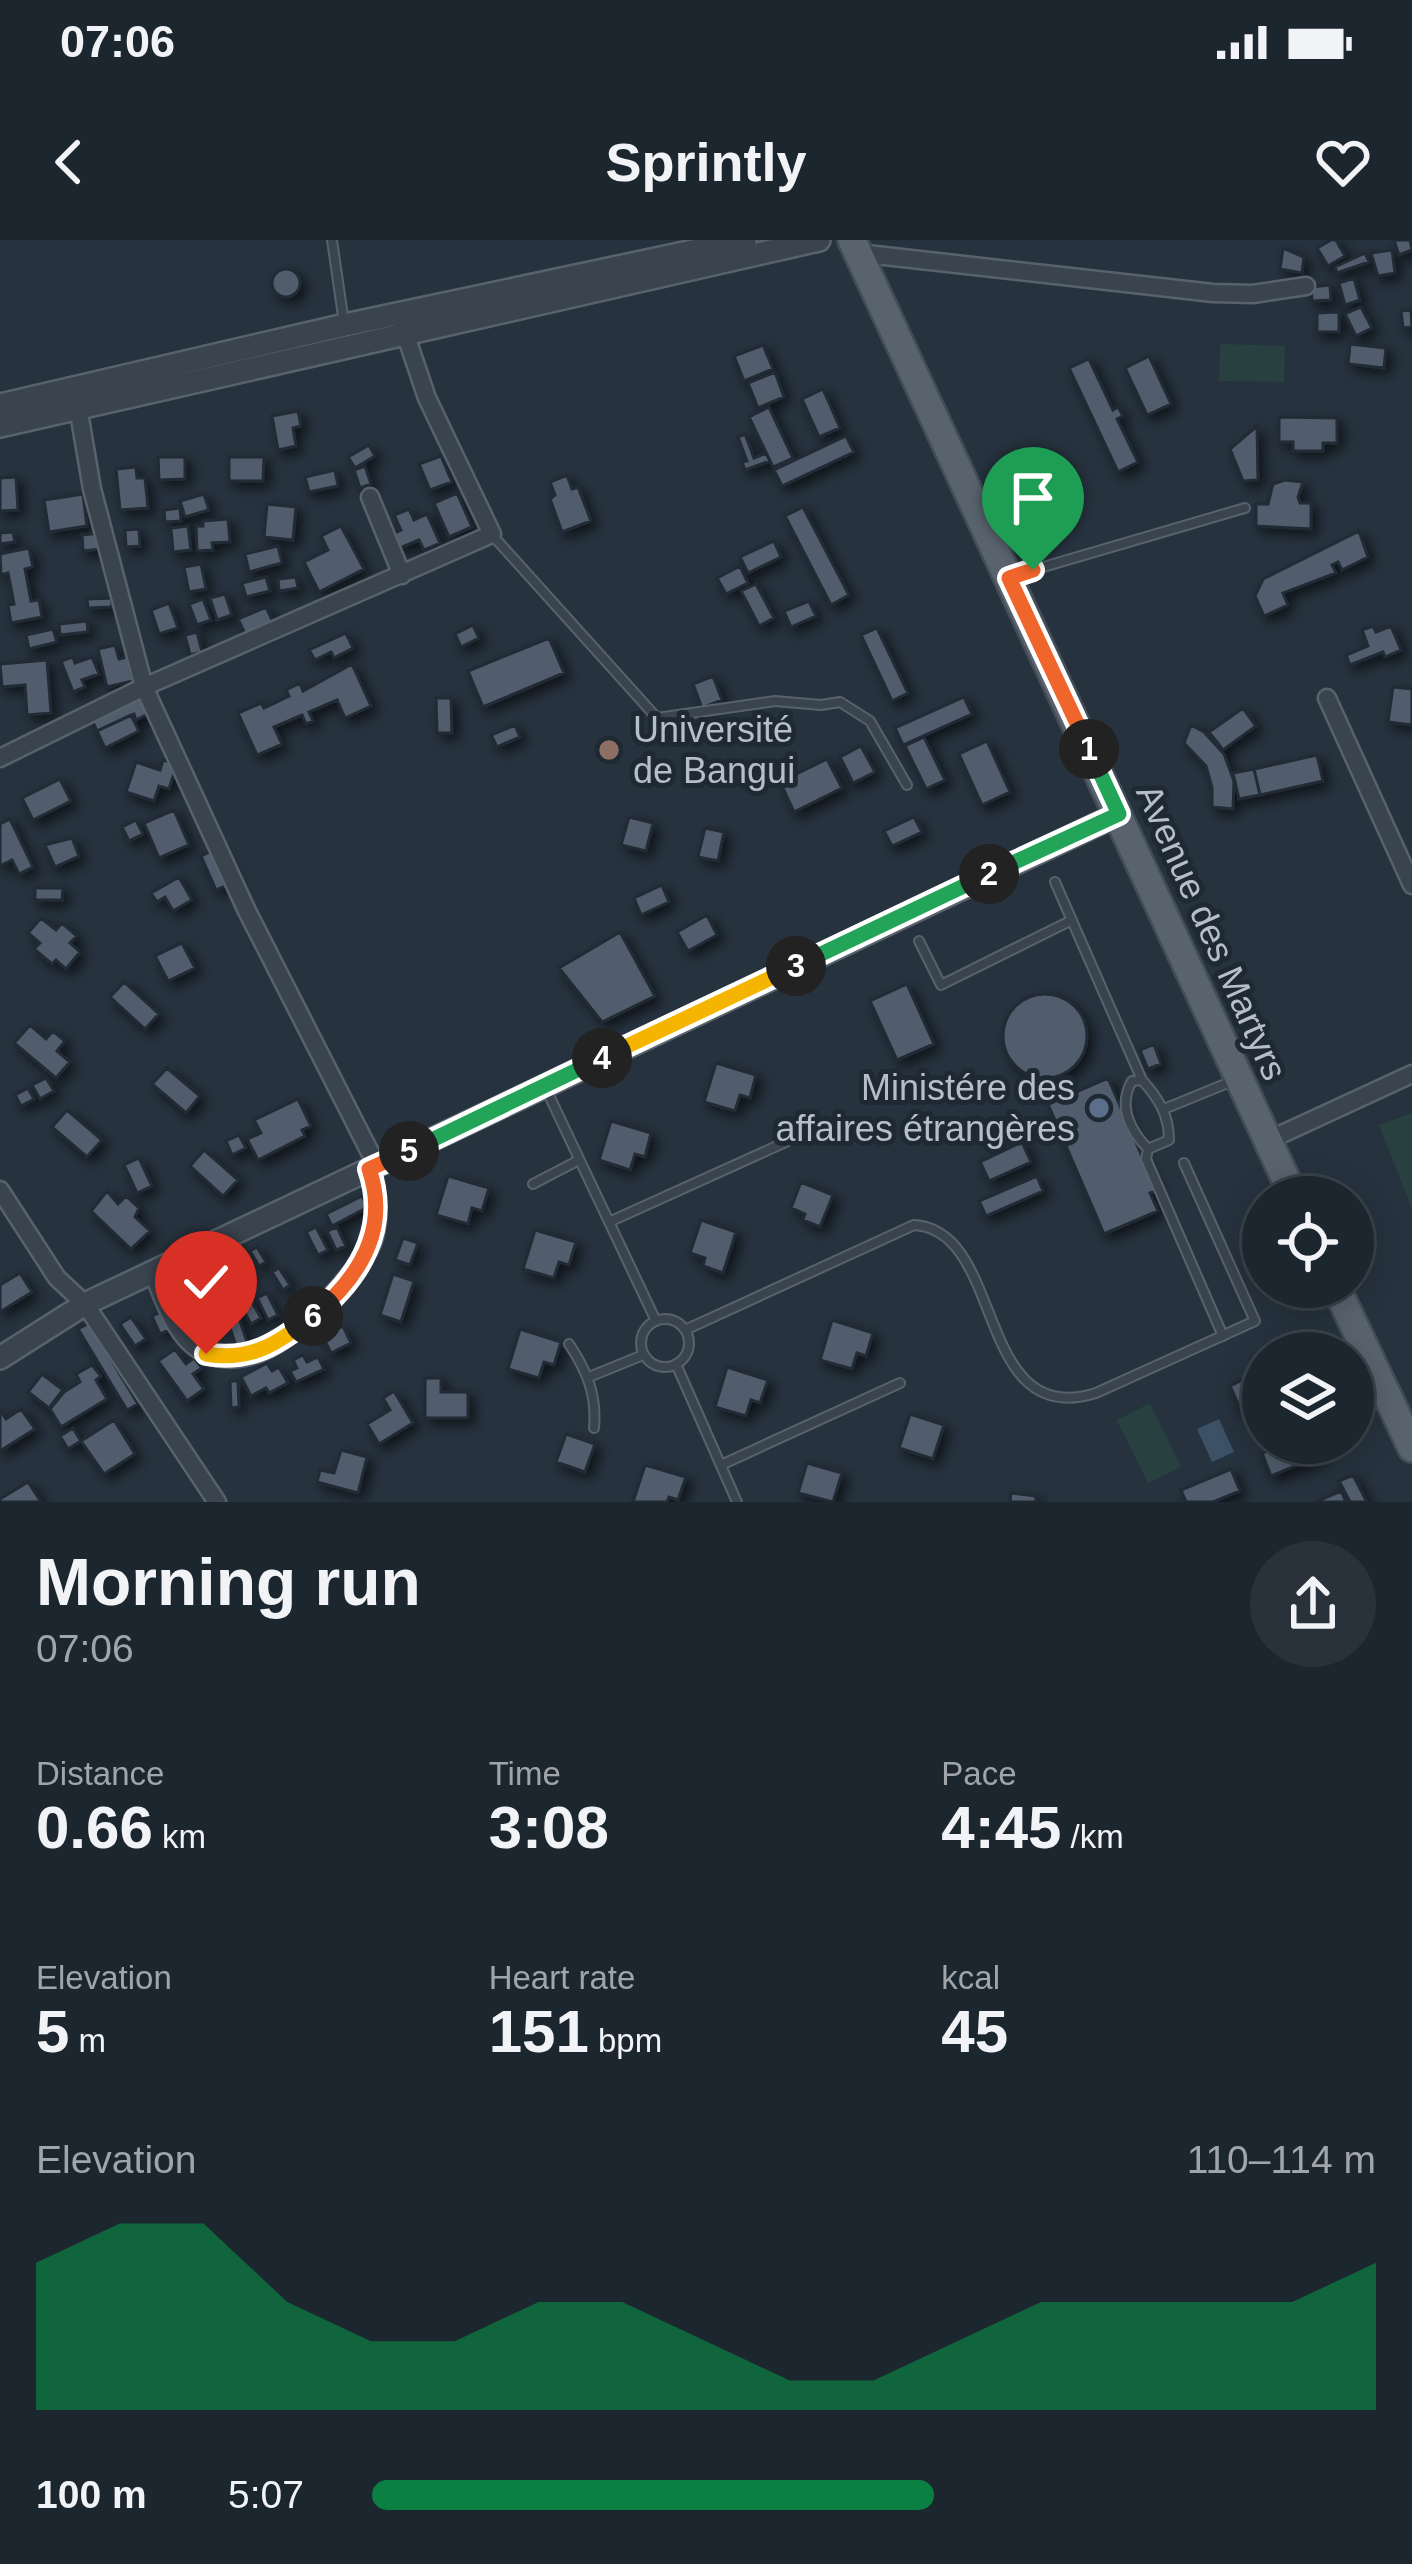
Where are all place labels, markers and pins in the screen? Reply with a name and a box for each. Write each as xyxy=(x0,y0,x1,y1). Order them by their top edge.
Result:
pin xyxy=(982,447,1084,570)
place label: Université de Bangui xyxy=(633,709,795,791)
pin: 1 xyxy=(1059,719,1119,779)
marker: Université de Bangui xyxy=(596,737,622,763)
pin: 2 xyxy=(959,844,1019,904)
pin: 3 xyxy=(766,936,826,996)
pin: 4 xyxy=(572,1028,632,1088)
place label: Ministére des affaires étrangères xyxy=(775,1067,1075,1149)
marker: Ministére des affaires étrangères xyxy=(1086,1095,1112,1121)
pin: 5 xyxy=(379,1121,439,1181)
pin xyxy=(155,1231,257,1354)
pin: 6 xyxy=(283,1286,343,1346)

